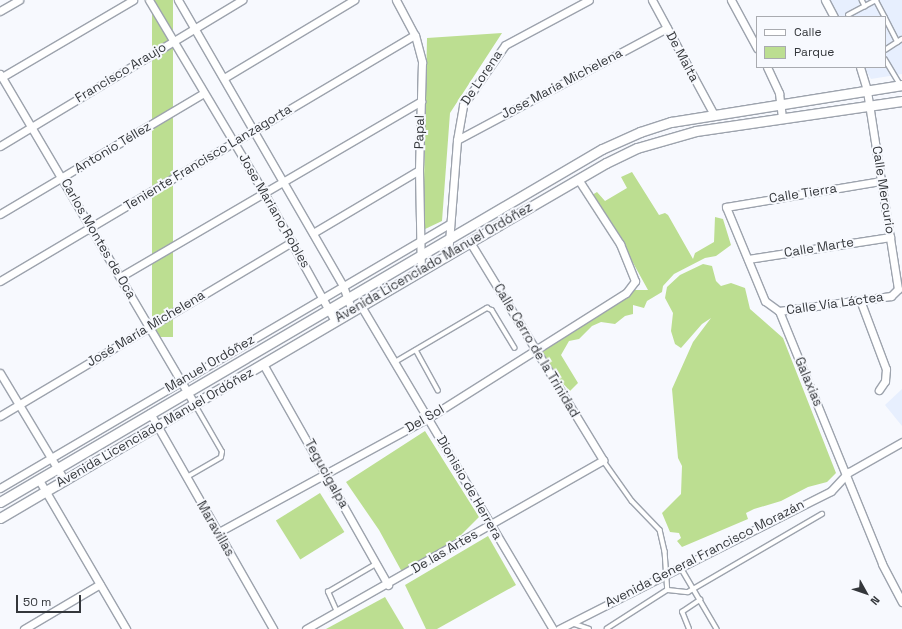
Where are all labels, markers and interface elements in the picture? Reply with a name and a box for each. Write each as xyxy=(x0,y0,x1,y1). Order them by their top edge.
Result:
legend xyxy=(756,16,886,68)
text: Calle xyxy=(794,24,822,40)
street label: De Malta xyxy=(662,29,702,85)
street label: Francisco Araujo xyxy=(73,40,169,106)
text: Parque xyxy=(794,44,834,60)
street label: Jose Maria Michelena xyxy=(499,45,625,123)
street label: De Lorena xyxy=(458,48,506,108)
street label: Teniente Francisco Lanzagorta xyxy=(121,102,295,214)
street label: Papal xyxy=(412,115,428,149)
street label: Antonio Téllez xyxy=(72,119,154,177)
street label: Calle Mercurio xyxy=(868,145,898,235)
street label: Jose Mariano Robles xyxy=(235,151,313,271)
street label: Carlos Montes de Oca xyxy=(57,176,139,302)
street label: Calle Tierra xyxy=(768,181,838,207)
street label: Avenida Licenciado Manuel Ordóñez xyxy=(333,200,535,326)
street label: Calle Marte xyxy=(783,235,855,261)
street label: Calle Cerro de la Trinidad xyxy=(490,281,582,421)
street label: José María Michelena xyxy=(84,288,208,370)
street label: Calle Vía Láctea xyxy=(785,289,885,319)
street label: Manuel Ordóñez xyxy=(162,332,258,396)
street label: Galaxias xyxy=(791,355,825,409)
street label: Avenida Licenciado Manuel Ordóñez xyxy=(54,365,256,491)
street label: Del Sol xyxy=(403,402,447,436)
street label: Dionisio de Herrera xyxy=(433,433,505,543)
street label: Tegucigalpa xyxy=(301,437,351,511)
street label: Avenida General Francisco Morazán xyxy=(603,497,807,611)
street label: Maravillas xyxy=(193,499,237,559)
street label: De las Artes xyxy=(409,527,481,577)
north arrow xyxy=(846,573,886,613)
scale bar xyxy=(18,587,83,613)
text: N xyxy=(867,593,883,608)
text: 50 m xyxy=(23,594,51,610)

